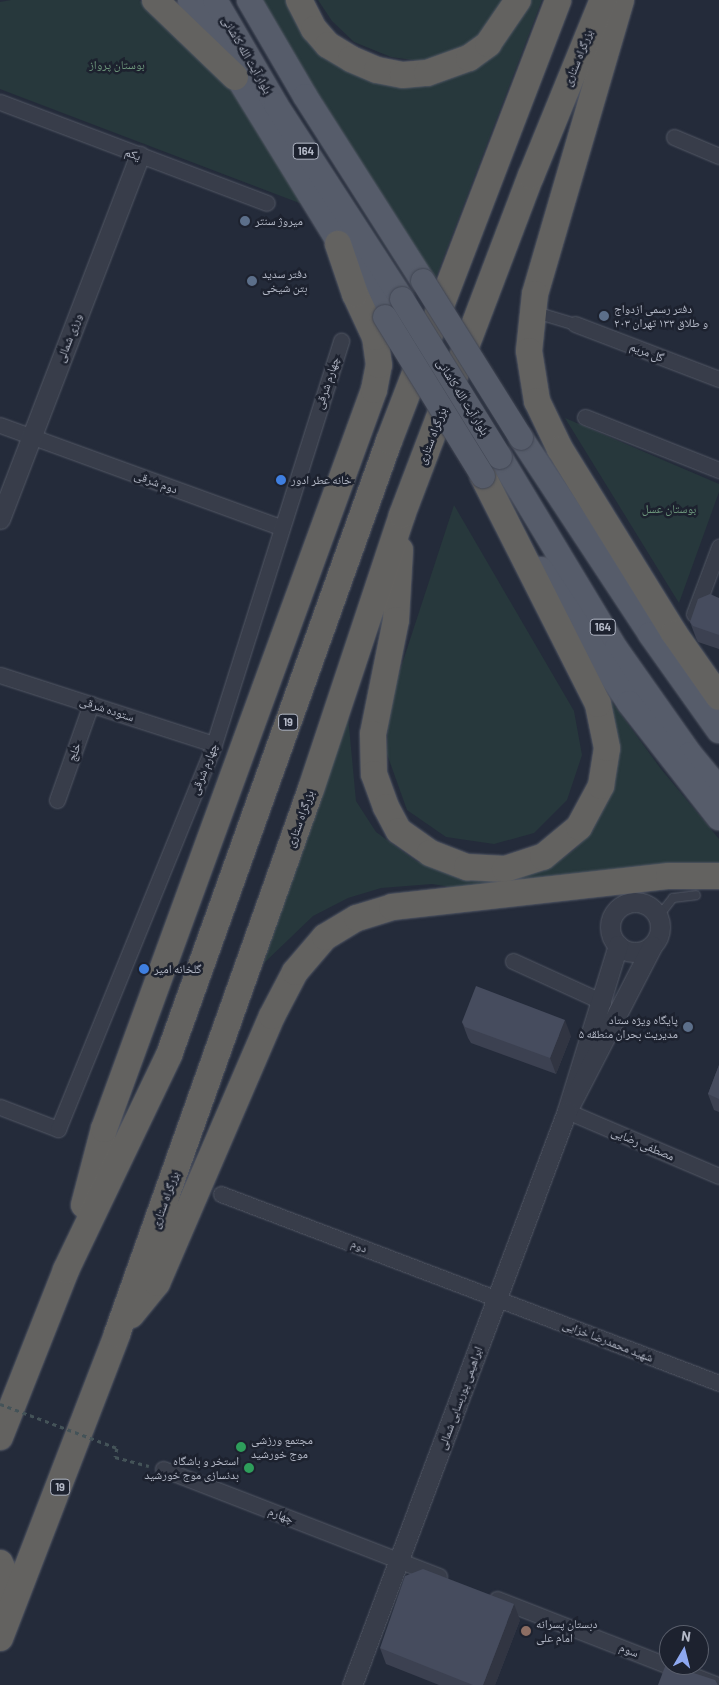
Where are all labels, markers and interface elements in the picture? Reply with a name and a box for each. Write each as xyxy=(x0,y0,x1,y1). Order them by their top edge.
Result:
street label: بلوار آیت الله کاشانی xyxy=(219,13,275,97)
street label: بزرگراه ستاری xyxy=(560,27,596,89)
park label: بوستان پرواز xyxy=(89,58,145,72)
road number: 164 xyxy=(292,142,320,160)
street label: یکم xyxy=(123,144,143,164)
place label: میروژ سنتر xyxy=(255,214,303,228)
marker: میروژ سنتر xyxy=(239,215,251,227)
place label: دفتر سدید بتن شیخی xyxy=(262,267,307,295)
marker: دفتر سدید بتن شیخی xyxy=(246,275,258,287)
place label: دفتر رسمی ازدواج ۲۰۳ و طلاق ۱۳۳ تهران xyxy=(614,302,708,330)
marker: دفتر رسمی ازدواج ۲۰۳ و طلاق ۱۳۳ تهران xyxy=(598,310,610,322)
street label: ورزی شمالی xyxy=(53,311,85,365)
street label: گل مریم xyxy=(628,339,666,365)
street label: چهارم شرقی xyxy=(312,355,342,411)
street label: بلوار آیت الله کاشانی xyxy=(434,356,492,438)
street label: بزرگراه ستاری xyxy=(415,405,449,467)
street label: دوم شرقی xyxy=(132,468,180,496)
place label: خانه عطر ادور xyxy=(291,473,352,487)
marker: خانه عطر ادور xyxy=(275,474,287,486)
park label: بوستان عسل xyxy=(642,502,696,516)
road number: 164 xyxy=(589,618,617,636)
street label: ستوده شرقی xyxy=(78,693,136,725)
road number: 19 xyxy=(278,714,298,730)
street label: خلج xyxy=(64,741,84,763)
street label: چهارم شرقی xyxy=(187,741,221,797)
street label: بزرگراه ستاری xyxy=(283,788,317,850)
place label: گلخانه امیر xyxy=(154,962,202,976)
marker: گلخانه امیر xyxy=(138,963,150,975)
place label: پایگاه ویژه ستاد مدیریت بحران منطقه ۵ xyxy=(579,1013,678,1041)
marker: پایگاه ویژه ستاد مدیریت بحران منطقه ۵ xyxy=(682,1021,694,1033)
street label: مصطفی رضایی xyxy=(609,1124,677,1164)
street label: بزرگراه ستاری xyxy=(148,1169,182,1231)
street label: دوم xyxy=(349,1236,369,1256)
street label: شهید محمدرضا خزایی xyxy=(561,1317,655,1365)
street label: ابراهیمی پوربسابی شمالی xyxy=(435,1344,485,1452)
place label: مجتمع ورزشی موج خورشید xyxy=(251,1433,313,1461)
marker: مجتمع ورزشی موج خورشید xyxy=(235,1441,247,1453)
place label: استخر و باشگاه بدنسازی موج خورشید xyxy=(144,1454,239,1482)
marker: استخر و باشگاه بدنسازی موج خورشید xyxy=(243,1462,255,1474)
road number: 19 xyxy=(50,1478,70,1495)
street label: چهارم xyxy=(266,1504,296,1526)
place label: دبستان پسرانه امام علی xyxy=(536,1617,598,1645)
marker: دبستان پسرانه امام علی xyxy=(520,1625,532,1637)
north arrow xyxy=(659,1625,709,1675)
text: N xyxy=(680,1627,692,1645)
street label: سوم xyxy=(617,1640,641,1660)

